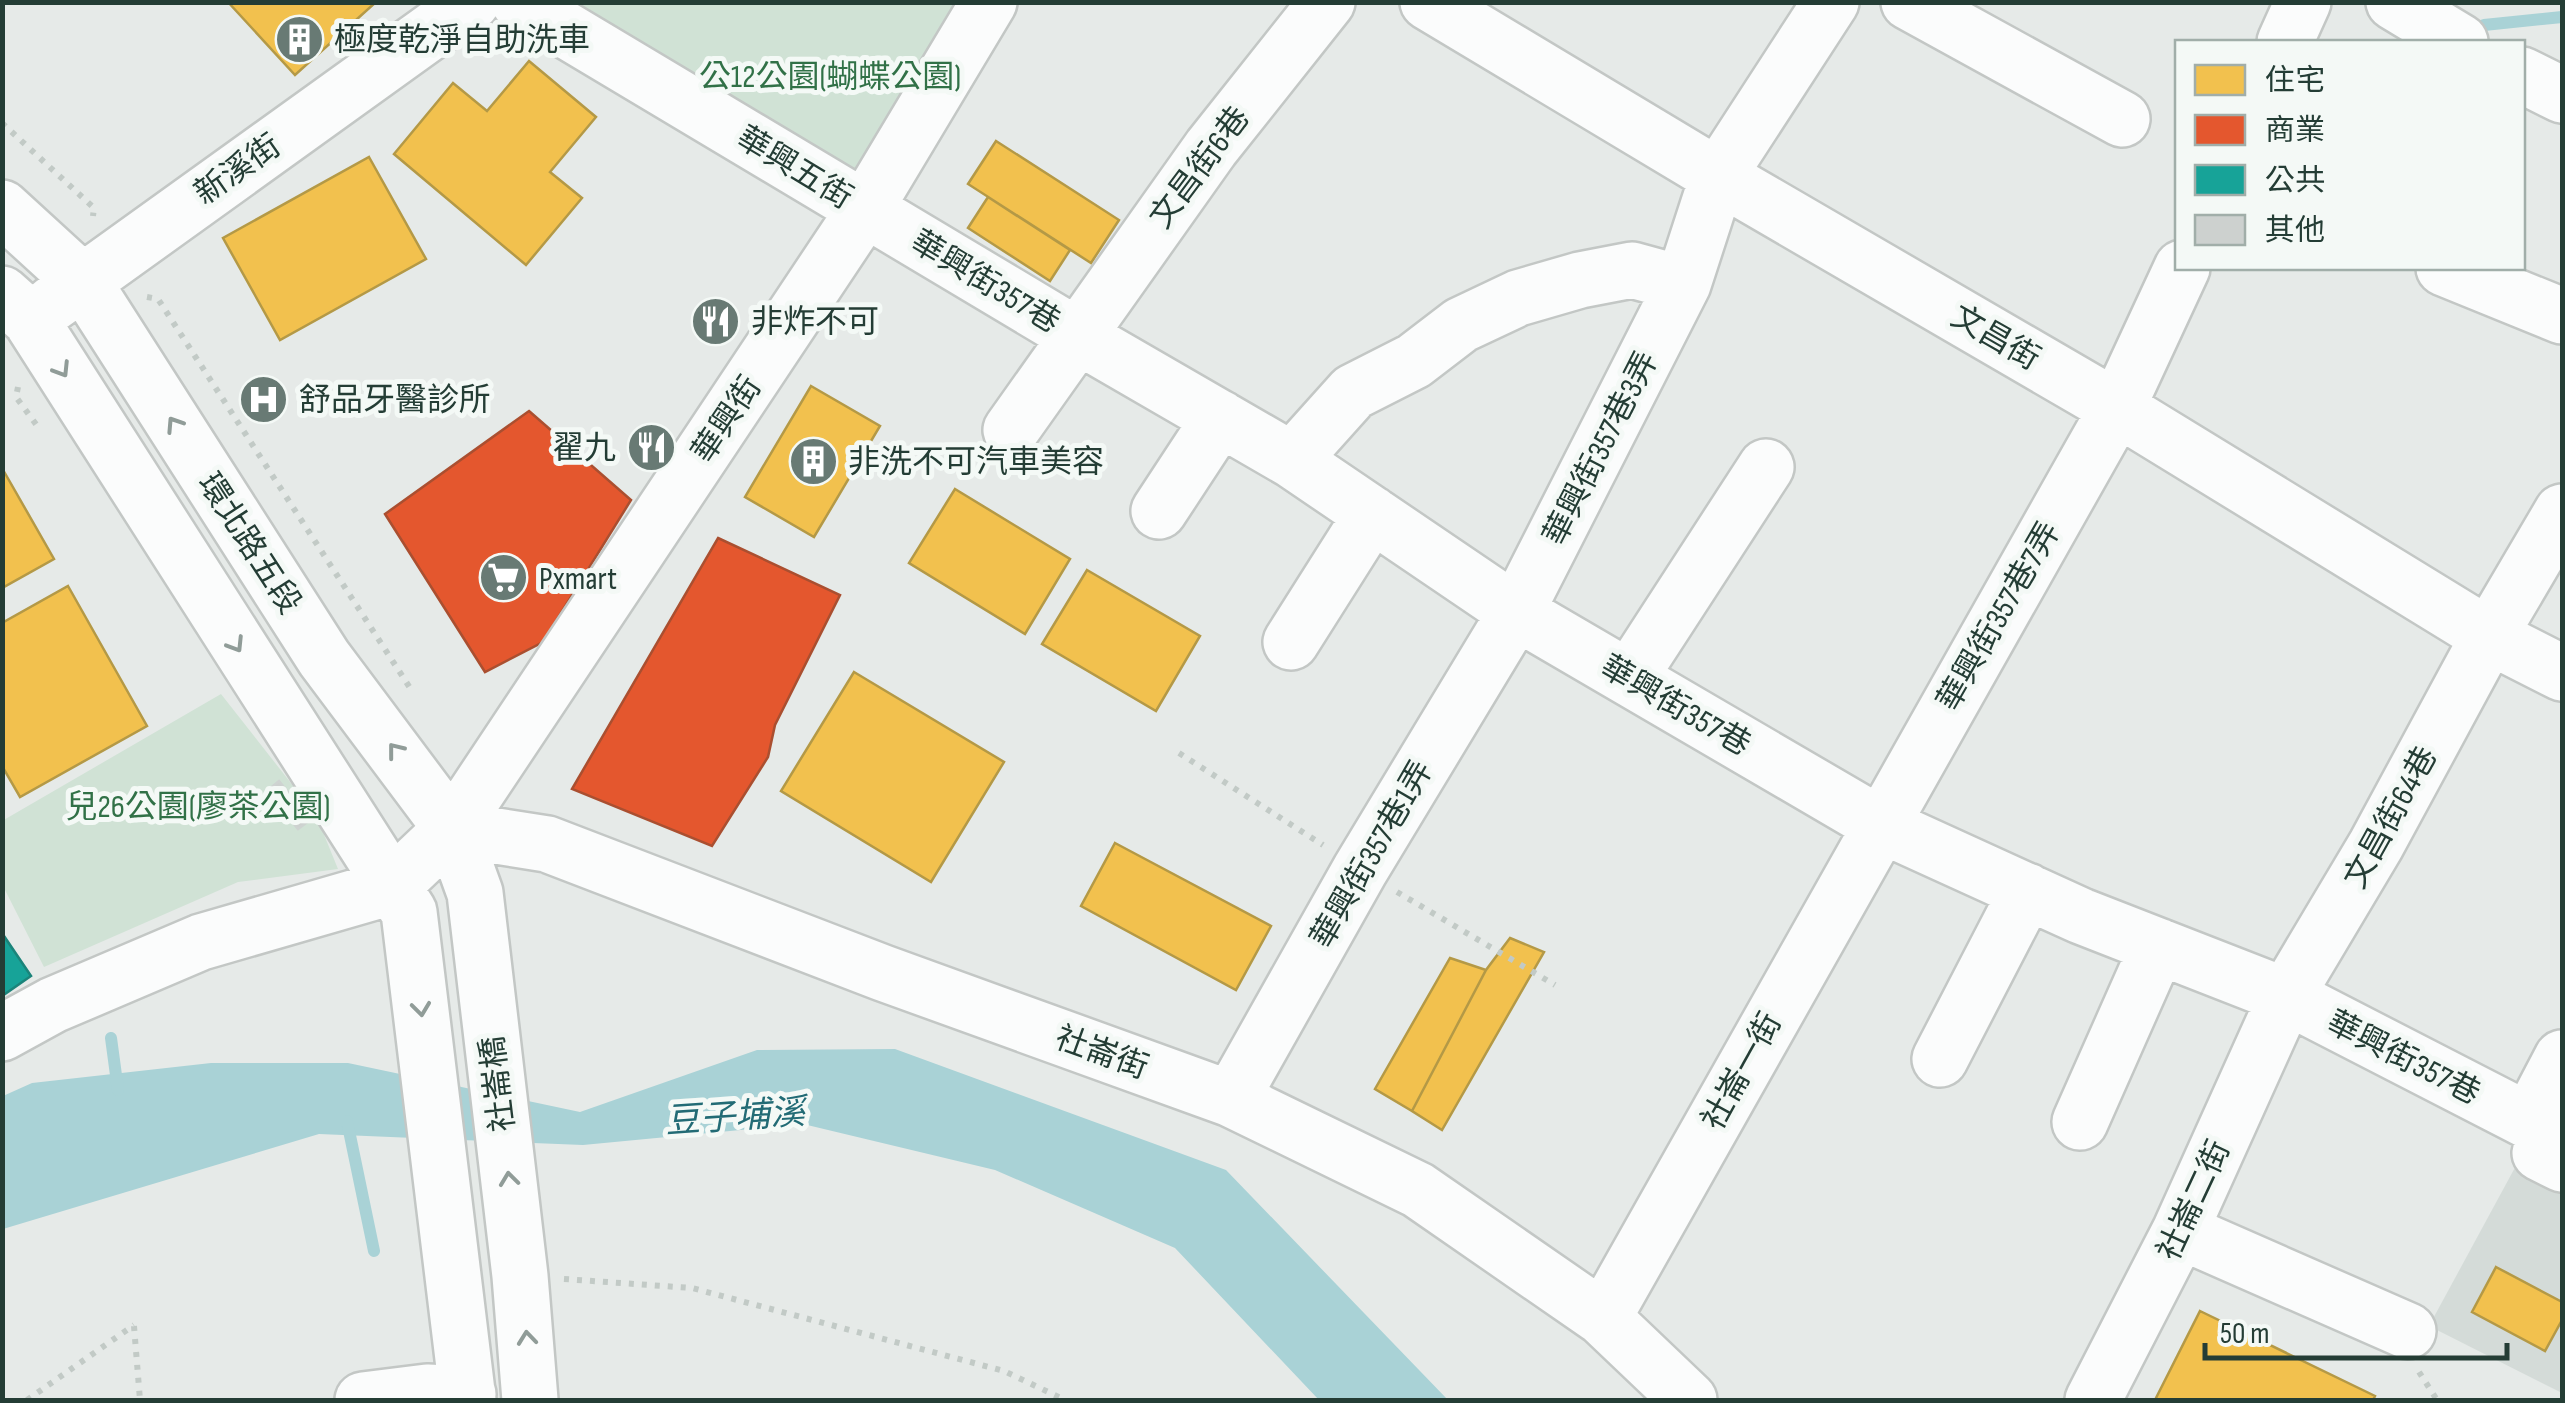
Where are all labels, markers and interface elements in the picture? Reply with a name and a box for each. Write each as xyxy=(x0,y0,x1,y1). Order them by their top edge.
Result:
building icon: 極度乾淨自助洗車 xyxy=(273,13,325,65)
place label: 極度乾淨自助洗車 xyxy=(334,21,590,60)
legend xyxy=(2175,40,2525,270)
park label: 公12公園(蝴蝶公園) xyxy=(699,58,961,97)
text: 住宅 xyxy=(2265,63,2325,99)
street label: 文昌街6巷 xyxy=(1142,99,1259,236)
text: 商業 xyxy=(2265,113,2325,149)
street label: 華興五街 xyxy=(729,119,859,218)
street label: 新溪街 xyxy=(187,127,288,214)
text: 公共 xyxy=(2265,163,2325,199)
text: 其他 xyxy=(2265,213,2325,249)
street label: 華興街357巷 xyxy=(904,223,1067,342)
restaurant icon: 非炸不可 xyxy=(690,295,742,347)
street label: 文昌街 xyxy=(1944,297,2047,379)
place label: 非炸不可 xyxy=(751,303,879,342)
street label: 華興街357巷3弄 xyxy=(1536,345,1667,552)
one-way arrow xyxy=(49,360,68,378)
street label: 華興街 xyxy=(684,369,770,471)
hospital icon: 舒品牙醫診所 xyxy=(238,373,290,425)
place label: 舒品牙醫診所 xyxy=(299,381,491,420)
one-way arrow xyxy=(167,416,186,434)
restaurant icon: 翟九 xyxy=(625,421,677,473)
place label: 翟九 xyxy=(552,429,616,468)
building icon: 非洗不可汽車美容 xyxy=(787,435,839,487)
place label: 非洗不可汽車美容 xyxy=(848,443,1104,482)
street label: 環北路五段 xyxy=(189,466,309,622)
street label: 華興街357巷7弄 xyxy=(1929,515,2069,718)
supermarket icon: Pxmart xyxy=(478,552,530,604)
place label: Pxmart xyxy=(539,560,617,599)
one-way arrow xyxy=(224,634,243,652)
street label: 華興街357巷 xyxy=(1593,648,1757,765)
street label: 文昌街64巷 xyxy=(2336,740,2446,895)
one-way arrow xyxy=(390,744,407,762)
street label: 華興街357巷1弄 xyxy=(1303,754,1442,955)
park label: 兒26公園(廖茶公園) xyxy=(65,788,331,827)
one-way arrow xyxy=(410,1001,431,1017)
street label: 華興街357巷 xyxy=(2320,1003,2487,1114)
street label: 社崙一街 xyxy=(1694,1006,1790,1137)
street label: 社崙街 xyxy=(1050,1019,1153,1088)
street label: 社崙橋 xyxy=(473,1034,524,1134)
water label: 豆子埔溪 xyxy=(664,1091,811,1144)
street label: 社崙二街 xyxy=(2150,1134,2239,1267)
one-way arrow xyxy=(499,1171,520,1187)
scale bar xyxy=(2205,1298,2508,1360)
text: 50 m xyxy=(2220,1316,2269,1352)
one-way arrow xyxy=(517,1330,538,1346)

